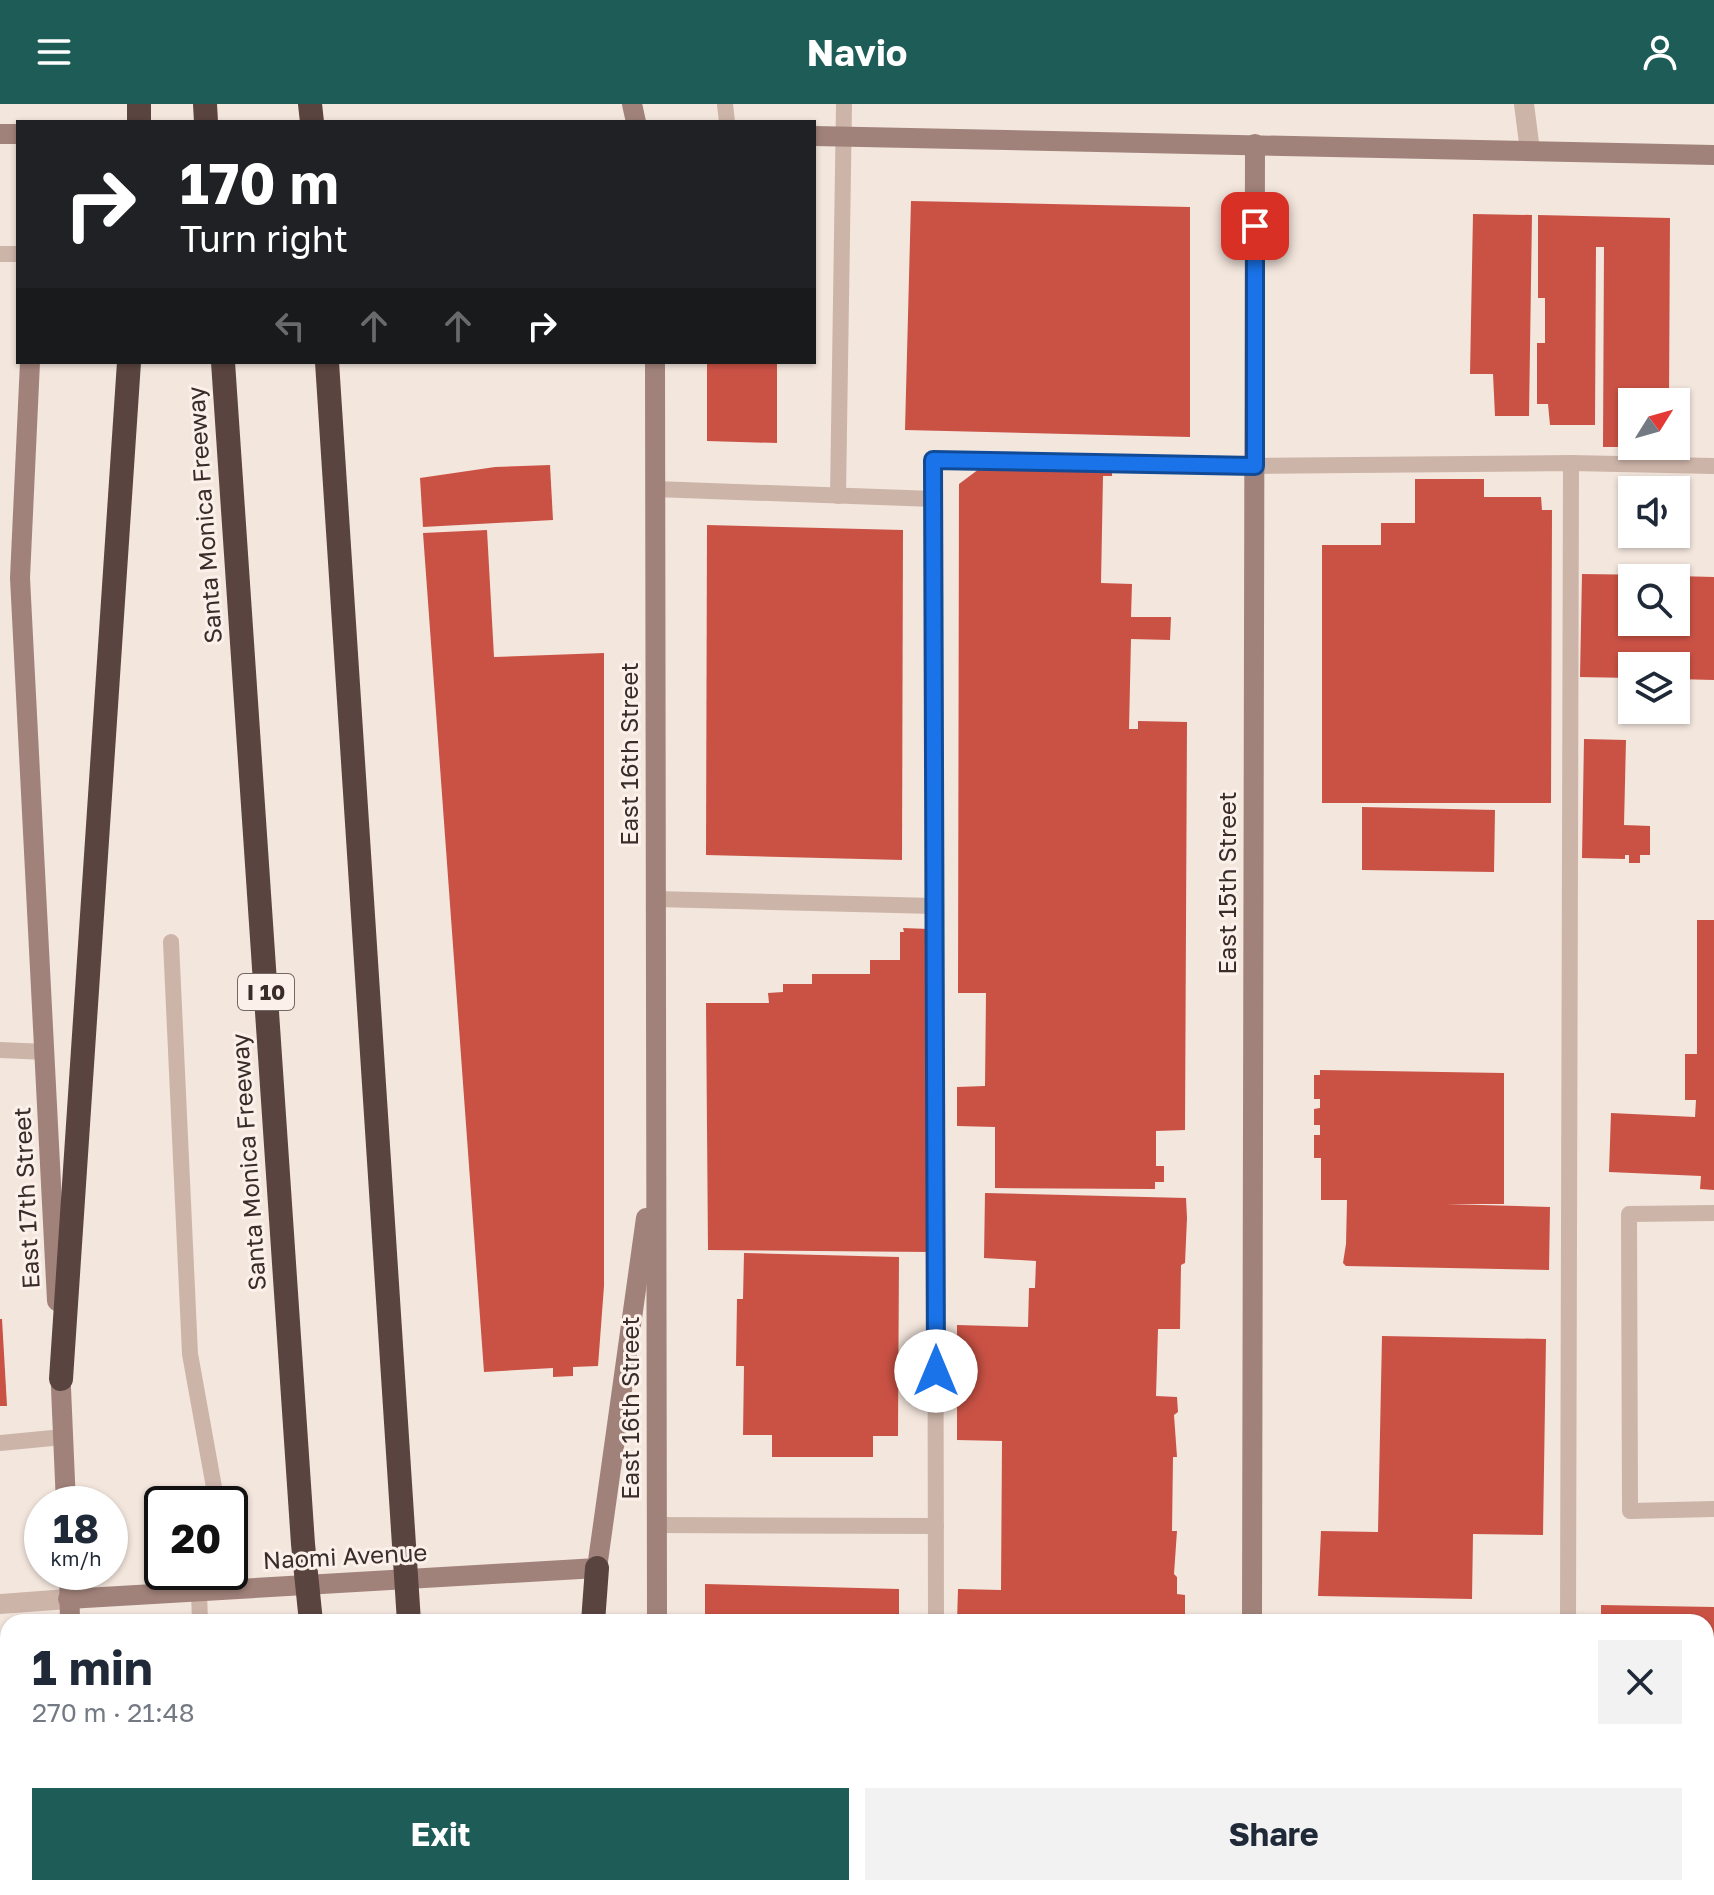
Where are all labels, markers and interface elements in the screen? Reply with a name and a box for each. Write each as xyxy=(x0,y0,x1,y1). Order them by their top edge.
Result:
icon: menu xyxy=(32,30,76,74)
icon: person xyxy=(1638,30,1682,74)
text: Navio xyxy=(807,31,907,74)
text: 170 m xyxy=(180,149,339,216)
icon: right xyxy=(48,152,152,256)
pin xyxy=(1221,192,1289,260)
icon: arrive xyxy=(1233,204,1277,248)
text: Turn right xyxy=(180,217,348,260)
icon: left xyxy=(268,304,312,348)
icon: ahead xyxy=(352,304,396,348)
icon: ahead xyxy=(436,304,480,348)
icon: right xyxy=(520,304,564,348)
street label: Santa Monica Freeway xyxy=(180,385,227,645)
north arrow xyxy=(1618,388,1690,460)
map controls xyxy=(1618,388,1690,724)
button: sound xyxy=(1618,476,1690,548)
button: search xyxy=(1618,564,1690,636)
button: layers xyxy=(1618,652,1690,724)
street label: East 16th Street xyxy=(614,662,643,846)
street label: East 15th Street xyxy=(1212,791,1241,975)
road number: I 10 xyxy=(238,974,294,1010)
street label: Santa Monica Freeway xyxy=(224,1032,271,1292)
street label: East 17th Street xyxy=(6,1106,45,1290)
street label: East 16th Street xyxy=(615,1316,644,1500)
position arrow xyxy=(894,1329,978,1413)
speed limit sign: 20 xyxy=(144,1486,248,1590)
text: 18 xyxy=(53,1504,99,1552)
street label: Naomi Avenue xyxy=(262,1537,428,1574)
text: km/h xyxy=(51,1546,101,1570)
text: 1 min xyxy=(32,1638,153,1696)
button: close xyxy=(1598,1640,1682,1724)
text: 270 m · 21:48 xyxy=(32,1697,195,1728)
button: Exit xyxy=(32,1788,849,1880)
button: Share xyxy=(865,1788,1682,1880)

